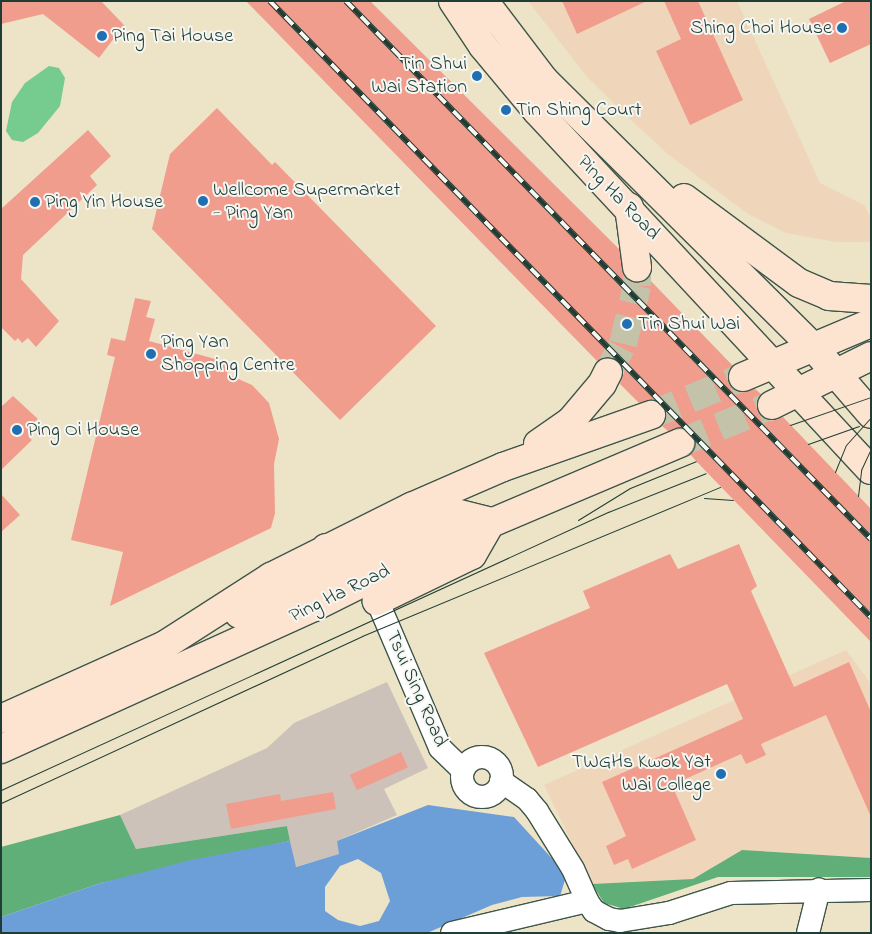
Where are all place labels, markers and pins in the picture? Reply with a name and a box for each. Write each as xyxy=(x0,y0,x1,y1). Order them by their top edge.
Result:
place label: Shing Choi House xyxy=(690,16,832,40)
marker: Shing Choi House xyxy=(836,22,848,34)
place label: Ping Tai House xyxy=(112,24,233,48)
marker: Ping Tai House xyxy=(96,30,108,42)
place label: Tin Shui Wai Station xyxy=(371,52,467,99)
marker: Tin Shui Wai Station xyxy=(471,70,483,82)
place label: Tin Shing Court xyxy=(516,98,641,122)
marker: Tin Shing Court xyxy=(500,104,512,116)
place label: Wellcome Supermarket - Ping Yan xyxy=(213,178,400,225)
place label: Ping Yin House xyxy=(45,190,163,214)
marker: Wellcome Supermarket - Ping Yan xyxy=(197,195,209,207)
marker: Ping Yin House xyxy=(29,196,41,208)
place label: Tin Shui Wai xyxy=(638,312,740,336)
marker: Tin Shui Wai xyxy=(620,317,634,331)
place label: Ping Yan Shopping Centre xyxy=(161,330,295,377)
marker: Ping Yan Shopping Centre xyxy=(145,348,157,360)
place label: Ping Oi House xyxy=(27,418,139,442)
marker: Ping Oi House xyxy=(11,424,23,436)
place label: TWGHs Kwok Yat Wai College xyxy=(572,750,711,797)
marker: TWGHs Kwok Yat Wai College xyxy=(715,768,727,780)

